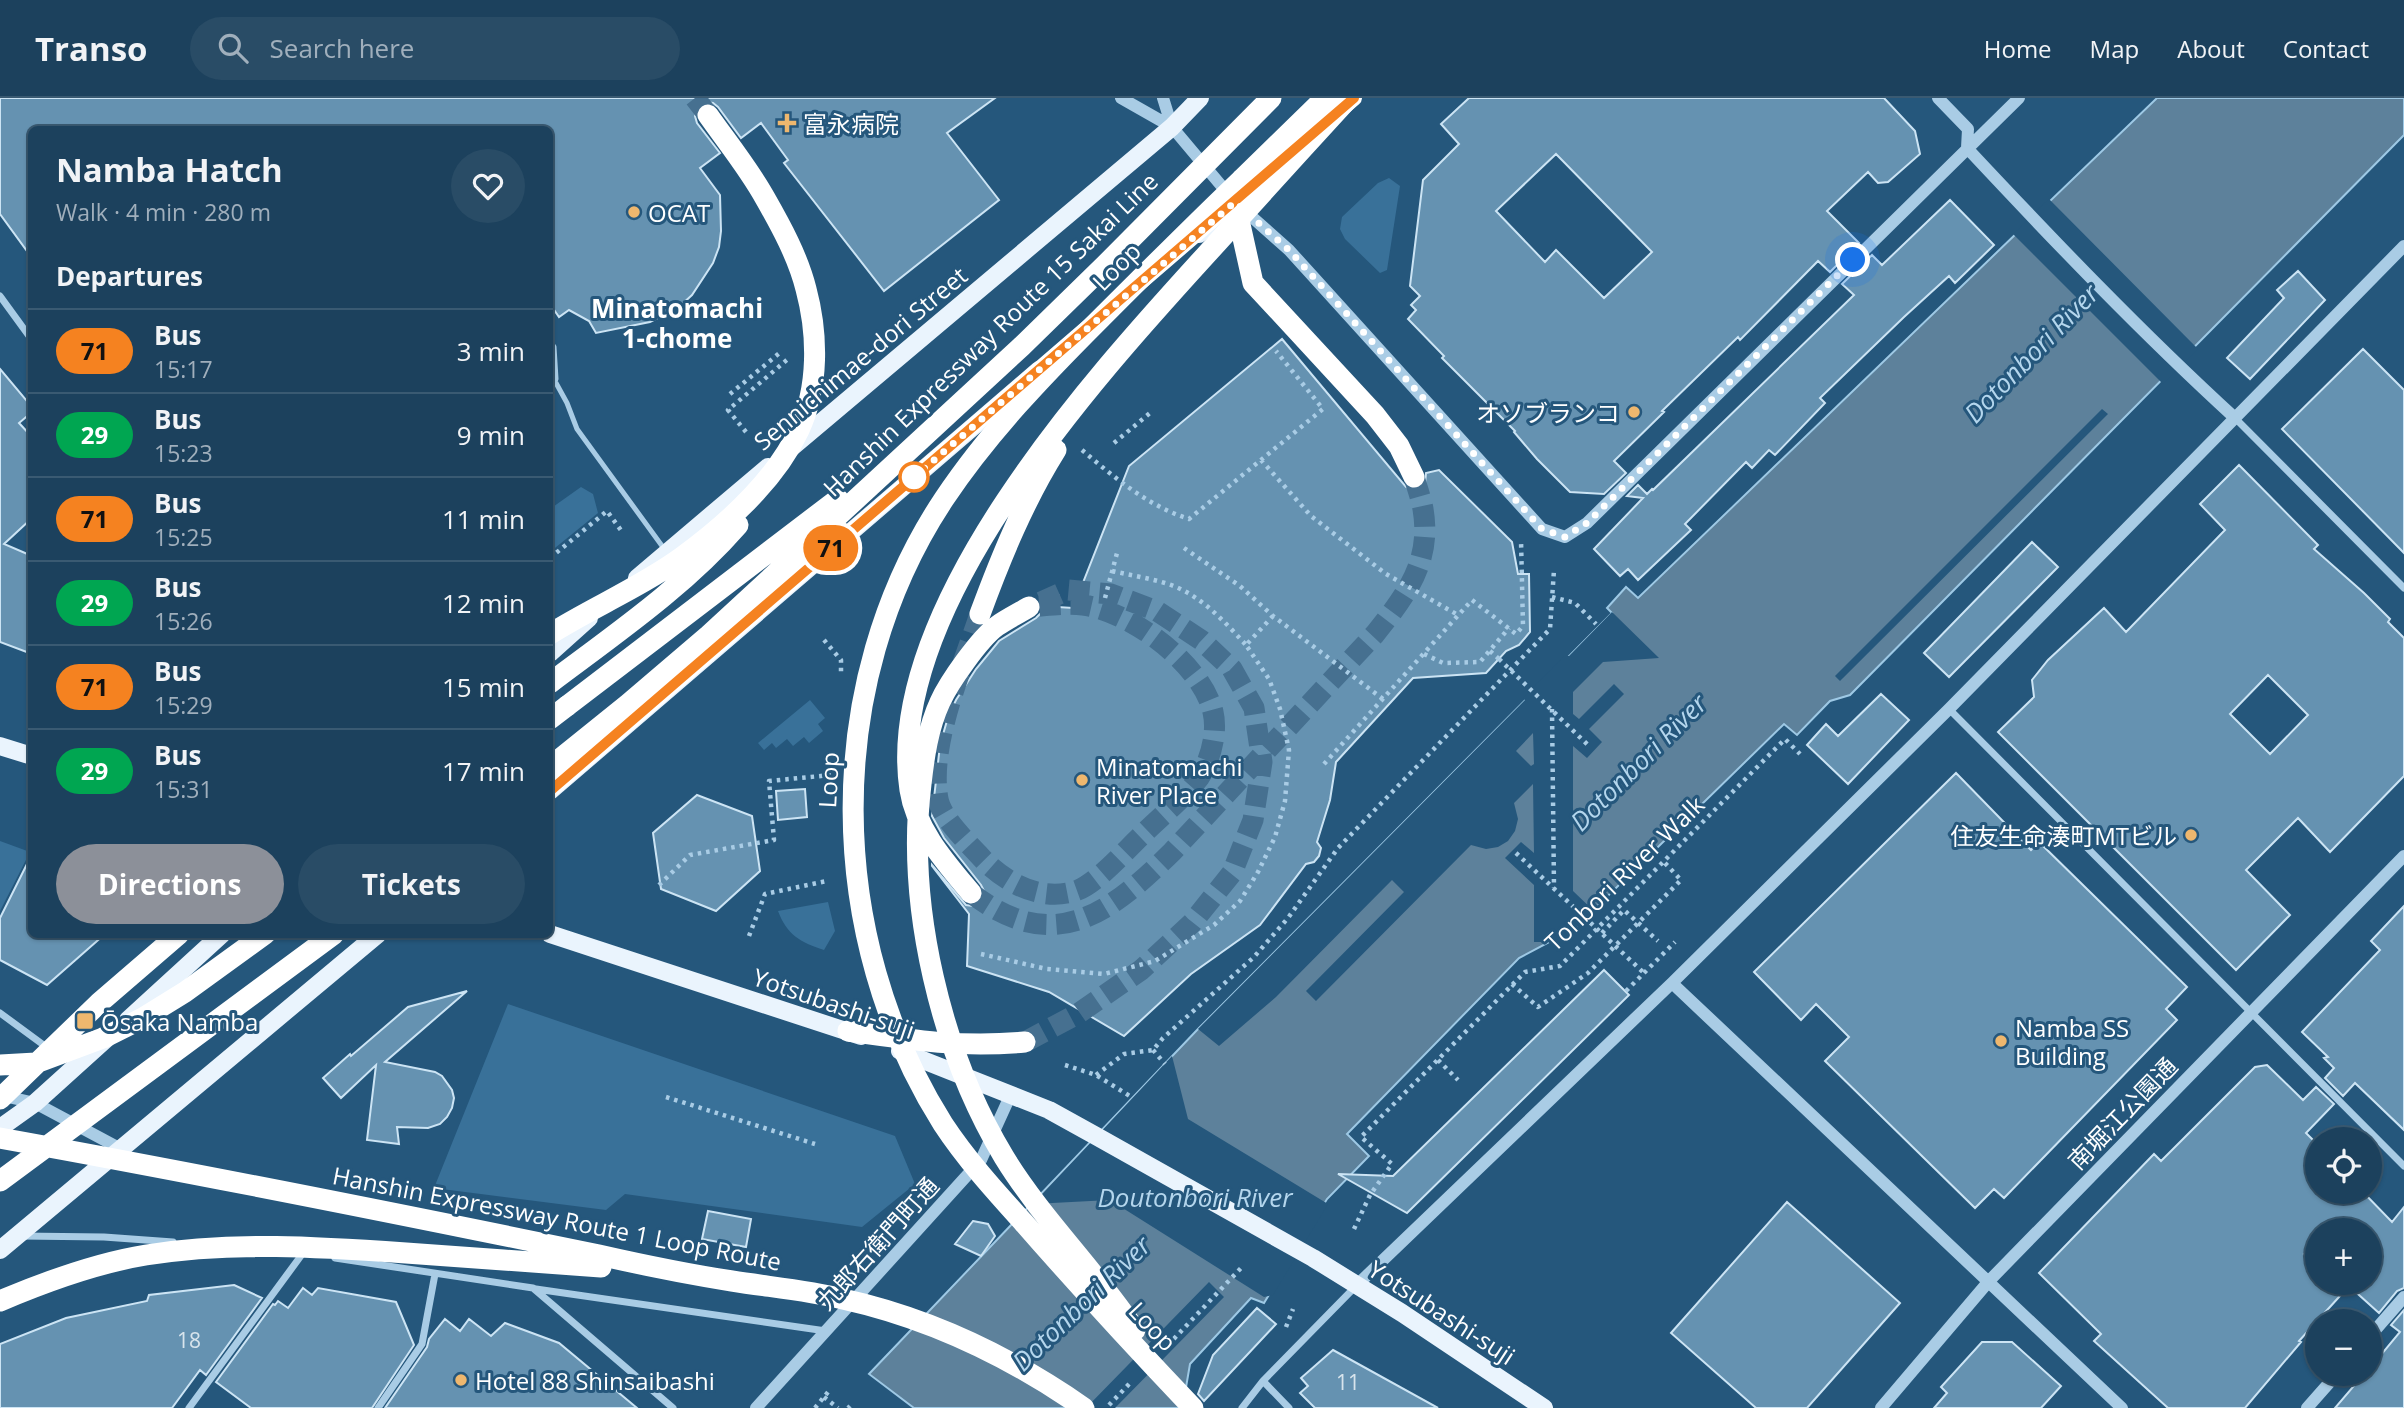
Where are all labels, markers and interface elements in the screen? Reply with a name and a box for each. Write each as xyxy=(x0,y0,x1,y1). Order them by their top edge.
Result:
search box xyxy=(190,17,680,80)
text: Transo xyxy=(35,26,148,71)
icon: search xyxy=(214,29,252,67)
text: Search here xyxy=(270,30,414,66)
text: Home xyxy=(1984,32,2052,65)
text: Map xyxy=(2090,32,2139,65)
text: About xyxy=(2177,32,2245,65)
text: Contact xyxy=(2283,32,2369,65)
place label: 富永病院 xyxy=(803,107,899,140)
marker: 富永病院 xyxy=(777,113,797,133)
text: Namba Hatch xyxy=(56,147,283,192)
button: heart xyxy=(451,149,525,223)
street label: Hanshin Expressway Route 15 Sakai Line xyxy=(816,165,1164,503)
text: Walk · 4 min · 280 m xyxy=(56,196,271,228)
place label: OCAT xyxy=(648,196,710,229)
marker: OCAT xyxy=(626,204,642,220)
street label: Loop xyxy=(1085,235,1147,297)
your location xyxy=(1835,242,1870,277)
text: Departures xyxy=(56,258,203,294)
street label: Sennichimae-dori Street xyxy=(746,259,974,457)
water label: Dotonbori River xyxy=(1956,274,2108,430)
district label: Minatomachi 1-chome xyxy=(591,290,763,356)
text: Bus xyxy=(154,317,201,353)
text: 3 min xyxy=(457,333,525,369)
text: 71 xyxy=(81,334,108,367)
text: 15:17 xyxy=(154,353,213,385)
place label: オソブランコ xyxy=(1476,396,1620,429)
text: Bus xyxy=(154,401,201,437)
marker: オソブランコ xyxy=(1626,404,1642,420)
text: 9 min xyxy=(457,417,525,453)
text: 29 xyxy=(81,418,108,451)
text: 15:23 xyxy=(154,437,213,469)
unlabelled marker xyxy=(899,462,929,492)
text: Bus xyxy=(154,485,201,521)
text: 11 min xyxy=(442,501,525,537)
text: 71 xyxy=(81,502,108,535)
text: 15:25 xyxy=(154,521,213,553)
line badge: 71 xyxy=(800,525,862,571)
text: 71 xyxy=(817,531,845,564)
text: Bus xyxy=(154,569,201,605)
text: 12 min xyxy=(442,585,525,621)
text: 29 xyxy=(81,586,108,619)
text: 15:26 xyxy=(154,605,213,637)
text: Bus xyxy=(154,653,201,689)
text: 15 min xyxy=(442,669,525,705)
text: 71 xyxy=(81,670,108,703)
water label: Dotonbori River xyxy=(1562,684,1716,838)
text: 15:29 xyxy=(154,689,213,721)
text: Bus xyxy=(154,737,201,773)
place label: Minatomachi River Place xyxy=(1096,750,1243,811)
street label: Loop xyxy=(810,751,846,809)
text: 17 min xyxy=(442,753,525,789)
text: 29 xyxy=(81,754,108,787)
marker: Minatomachi River Place xyxy=(1074,772,1090,788)
text: 15:31 xyxy=(154,773,213,805)
street label: Tonbori River Walk xyxy=(1537,788,1711,958)
place label: 住友生命湊町MTビル xyxy=(1950,819,2177,852)
marker: 住友生命湊町MTビル xyxy=(2183,827,2199,843)
button: Directions xyxy=(56,844,284,924)
button: Tickets xyxy=(298,844,525,924)
street label: Yotsubashi-suji xyxy=(749,960,919,1046)
place label: Ōsaka Namba xyxy=(101,1005,258,1038)
marker: Ōsaka Namba xyxy=(75,1011,95,1031)
place label: Namba SS Building xyxy=(2015,1011,2129,1072)
marker: Namba SS Building xyxy=(1993,1033,2009,1049)
street label: 南堀江公園通 xyxy=(2060,1050,2184,1176)
map controls xyxy=(2305,1127,2382,1386)
button: locate xyxy=(2305,1127,2382,1204)
street label: Hanshin Expressway Route 1 Loop Route xyxy=(330,1158,784,1278)
street label: 九郎右衛門町通 xyxy=(809,1170,945,1316)
water label: Doutonbori River xyxy=(1097,1179,1294,1215)
button: + xyxy=(2305,1218,2382,1295)
water label: Dotonbori River xyxy=(1004,1226,1160,1378)
street label: Yotsubashi-suji xyxy=(1362,1252,1522,1372)
street label: Loop xyxy=(1122,1294,1184,1358)
button: − xyxy=(2305,1309,2382,1386)
house number: 18 xyxy=(177,1326,201,1354)
place label: Hotel 88 Shinsaibashi xyxy=(475,1364,715,1397)
house number: 11 xyxy=(1336,1368,1360,1396)
marker: Hotel 88 Shinsaibashi xyxy=(453,1372,469,1388)

